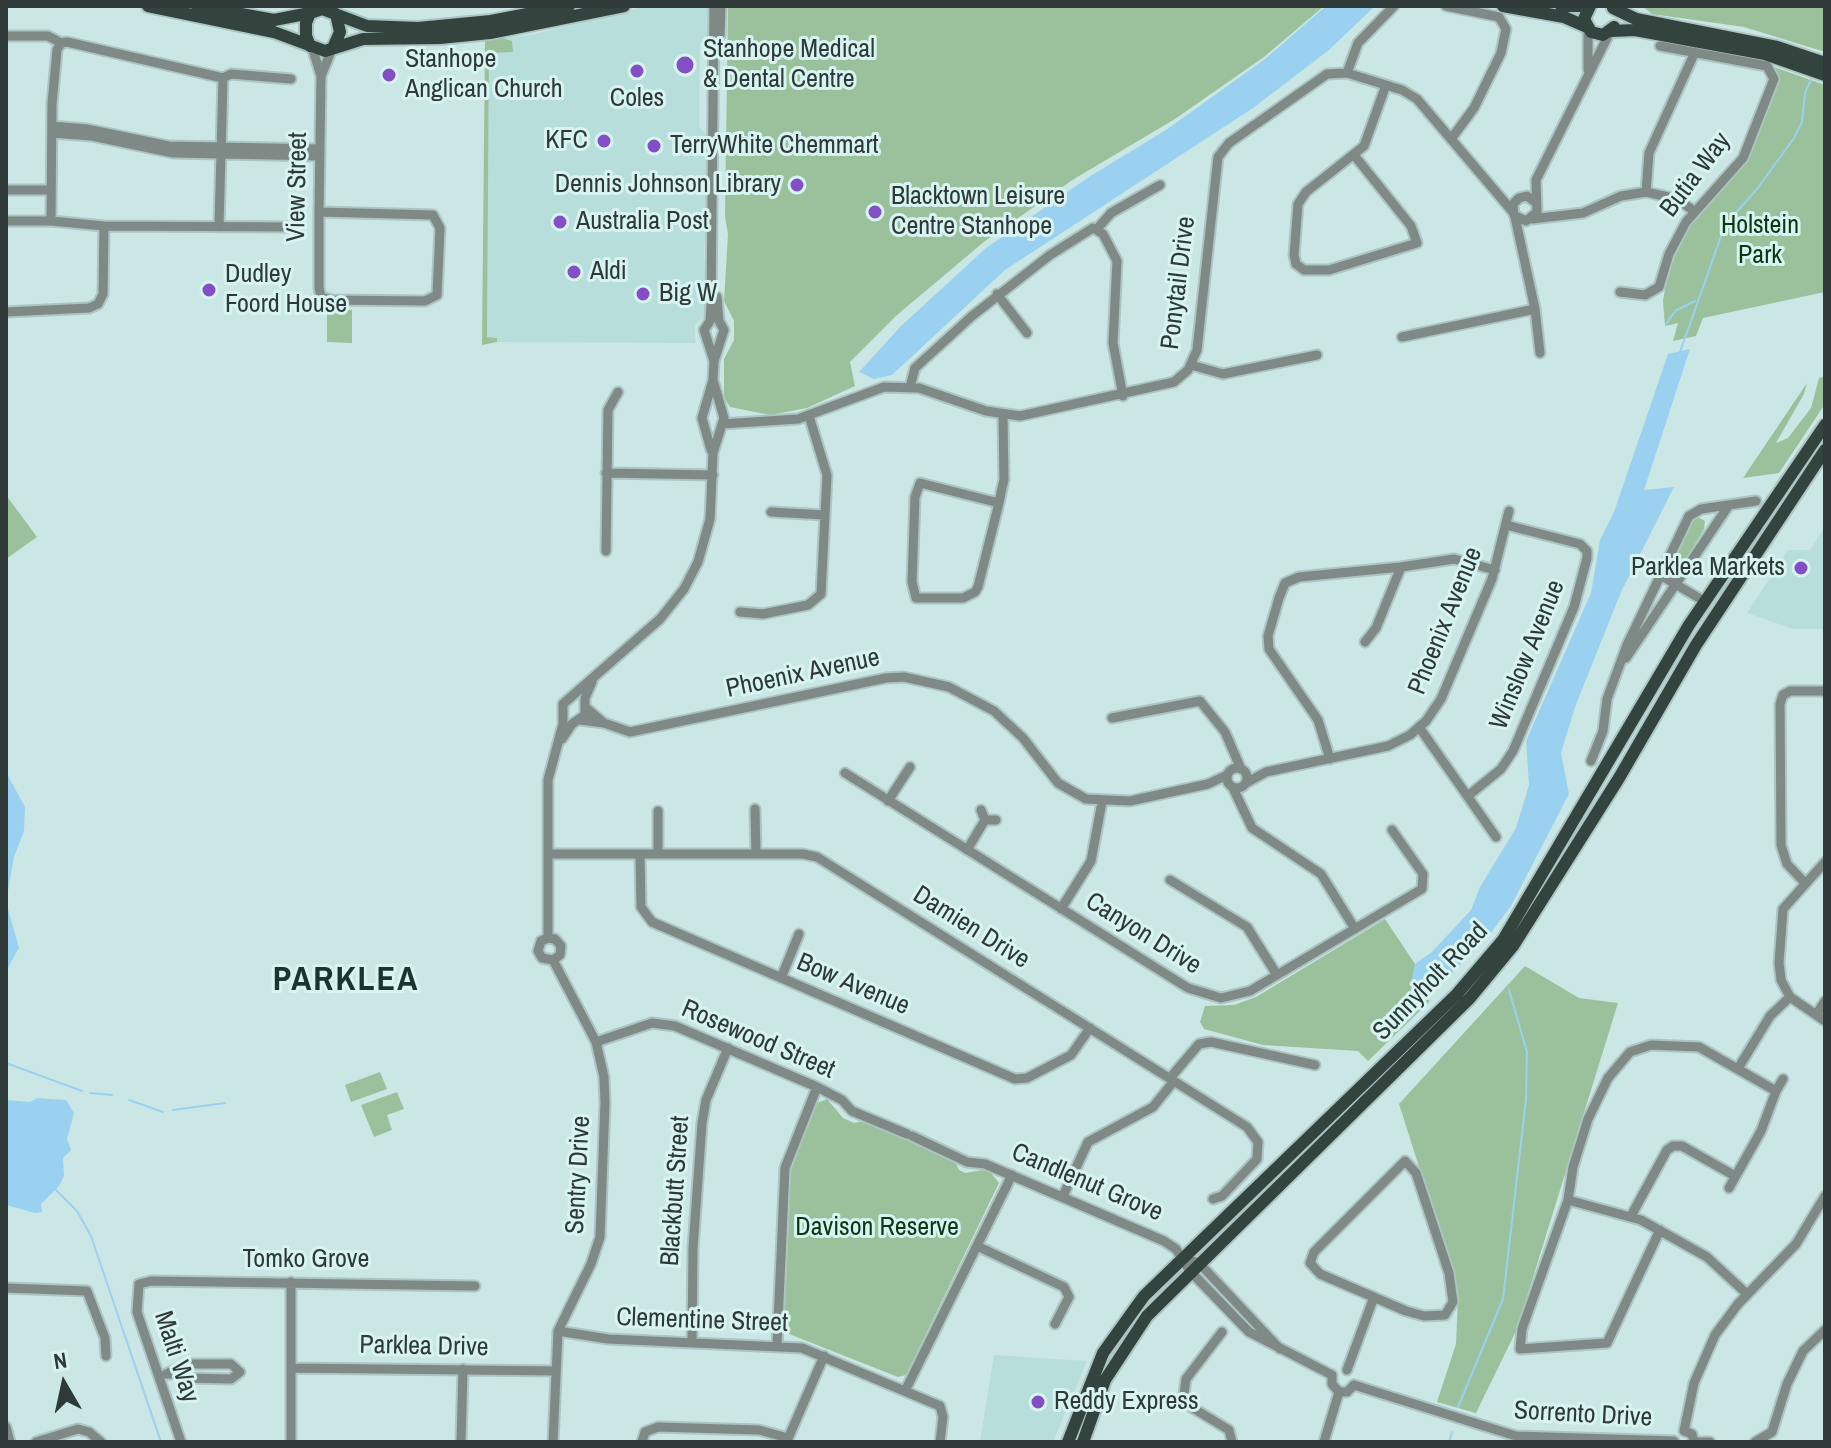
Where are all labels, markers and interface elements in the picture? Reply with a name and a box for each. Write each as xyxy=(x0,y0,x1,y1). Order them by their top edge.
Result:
place label: Stanhope Medical & Dental Centre xyxy=(703,34,875,96)
place label: Stanhope Anglican Church xyxy=(405,44,563,106)
marker: Stanhope Medical & Dental Centre xyxy=(674,54,696,76)
marker: Coles xyxy=(628,62,646,80)
marker: Stanhope Anglican Church xyxy=(380,66,398,84)
place label: Coles xyxy=(610,83,664,115)
place label: KFC xyxy=(545,125,588,157)
street label: Butia Way xyxy=(1654,127,1738,223)
place label: TerryWhite Chemmart xyxy=(670,130,878,162)
street label: View Street xyxy=(281,132,315,242)
marker: KFC xyxy=(595,132,613,150)
marker: TerryWhite Chemmart xyxy=(645,137,663,155)
place label: Dennis Johnson Library xyxy=(555,169,781,201)
marker: Dennis Johnson Library xyxy=(788,176,806,194)
place label: Blacktown Leisure Centre Stanhope xyxy=(891,181,1065,242)
marker: Blacktown Leisure Centre Stanhope xyxy=(866,203,884,221)
place label: Australia Post xyxy=(576,206,709,238)
park label: Holstein Park xyxy=(1721,210,1799,272)
marker: Australia Post xyxy=(551,213,569,231)
street label: Ponytail Drive xyxy=(1155,215,1203,351)
place label: Aldi xyxy=(590,256,627,288)
place label: Dudley Foord House xyxy=(225,259,347,320)
marker: Aldi xyxy=(565,263,583,281)
place label: Big W xyxy=(659,278,717,310)
marker: Dudley Foord House xyxy=(200,281,218,299)
marker: Big W xyxy=(634,285,652,303)
street label: Phoenix Avenue xyxy=(1402,543,1490,699)
place label: Parklea Markets xyxy=(1631,552,1785,584)
marker: Parklea Markets xyxy=(1792,559,1810,577)
street label: Winslow Avenue xyxy=(1484,576,1572,734)
street label: Phoenix Avenue xyxy=(723,643,883,705)
street label: Damien Drive xyxy=(907,880,1035,976)
street label: Canyon Drive xyxy=(1079,886,1207,982)
street label: Sunnyholt Road xyxy=(1367,917,1495,1047)
street label: Bow Avenue xyxy=(792,947,914,1023)
district label: PARKLEA xyxy=(273,961,419,1001)
street label: Rosewood Street xyxy=(677,994,839,1086)
street label: Sentry Drive xyxy=(560,1115,598,1235)
street label: Blackbutt Street xyxy=(655,1115,697,1267)
street label: Candlenut Grove xyxy=(1007,1137,1167,1229)
park label: Davison Reserve xyxy=(795,1212,959,1244)
street label: Tomko Grove xyxy=(243,1244,369,1276)
street label: Clementine Street xyxy=(616,1302,788,1340)
street label: Malti Way xyxy=(147,1307,205,1407)
street label: Parklea Drive xyxy=(359,1330,489,1364)
north arrow xyxy=(24,1344,104,1424)
text: N xyxy=(51,1344,69,1376)
place label: Reddy Express xyxy=(1054,1386,1199,1418)
marker: Reddy Express xyxy=(1029,1393,1047,1411)
street label: Sorrento Drive xyxy=(1513,1396,1653,1434)

